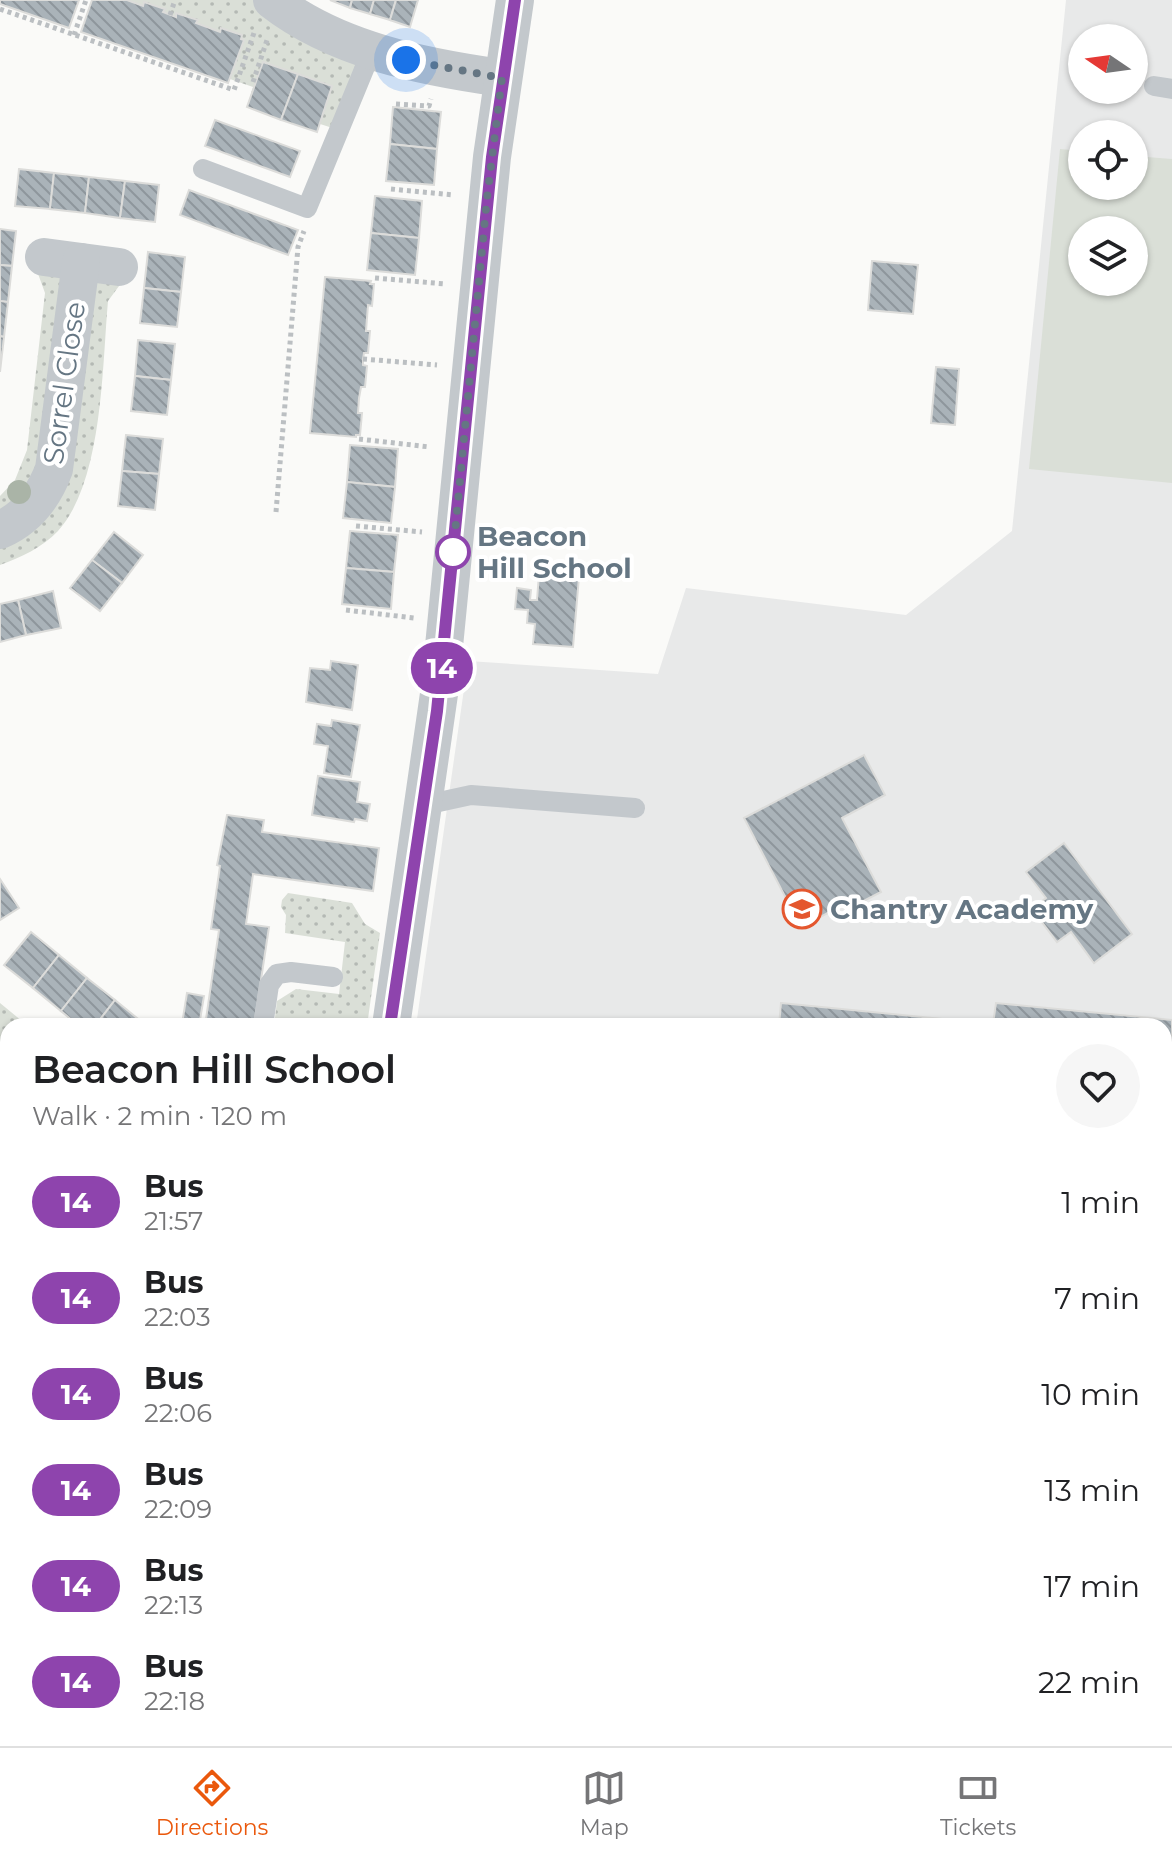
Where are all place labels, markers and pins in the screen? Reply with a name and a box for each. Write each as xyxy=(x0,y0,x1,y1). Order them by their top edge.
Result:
place label: Beacon Hill School xyxy=(477,519,632,585)
marker: Beacon Hill School xyxy=(436,535,470,569)
school or university icon: Chantry Academy xyxy=(781,888,823,930)
place label: Chantry Academy xyxy=(830,892,1094,926)

